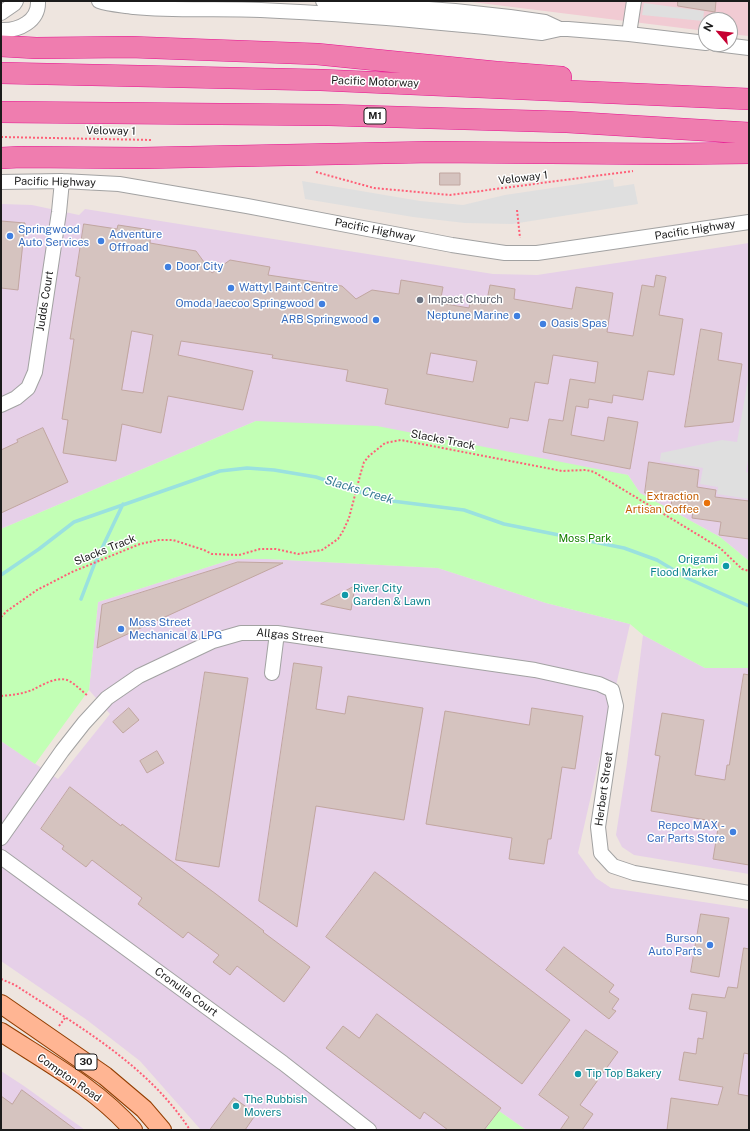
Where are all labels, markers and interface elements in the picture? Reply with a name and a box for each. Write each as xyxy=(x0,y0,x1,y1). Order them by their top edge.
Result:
north arrow xyxy=(698,12,738,52)
text: N xyxy=(701,20,716,33)
street label: Pacific Motorway xyxy=(331,74,419,90)
road number: M1 xyxy=(364,108,386,124)
street label: Veloway 1 xyxy=(86,124,136,138)
street label: Veloway 1 xyxy=(498,168,548,188)
street label: Pacific Highway xyxy=(14,175,96,189)
street label: Pacific Highway xyxy=(334,216,416,244)
street label: Pacific Highway xyxy=(654,217,736,243)
place label: Springwood Auto Services xyxy=(18,223,89,249)
place label: Adventure Offroad xyxy=(109,228,162,254)
marker: Springwood Auto Services xyxy=(5,231,15,241)
marker: Adventure Offroad xyxy=(96,236,106,246)
place label: Door City xyxy=(176,260,224,274)
marker: Door City xyxy=(163,262,173,272)
street label: Judds Court xyxy=(34,270,56,332)
place label: Wattyl Paint Centre xyxy=(239,281,338,295)
marker: Wattyl Paint Centre xyxy=(226,283,236,293)
place label: Impact Church xyxy=(428,293,503,307)
marker: Impact Church xyxy=(415,295,425,305)
place label: Omoda Jaecoo Springwood xyxy=(176,297,314,311)
marker: Omoda Jaecoo Springwood xyxy=(317,299,327,309)
place label: Neptune Marine xyxy=(427,309,509,323)
marker: Neptune Marine xyxy=(512,311,522,321)
place label: ARB Springwood xyxy=(281,313,368,327)
marker: ARB Springwood xyxy=(371,315,381,325)
place label: Oasis Spas xyxy=(551,317,607,331)
marker: Oasis Spas xyxy=(538,319,548,329)
street label: Slacks Track xyxy=(410,427,476,453)
water label: Slacks Creek xyxy=(323,473,395,507)
place label: Extraction Artisan Coffee xyxy=(625,490,699,516)
marker: Extraction Artisan Coffee xyxy=(702,498,712,508)
street label: Slacks Track xyxy=(72,532,138,568)
park label: Moss Park xyxy=(558,532,612,546)
place label: Origami Flood Marker xyxy=(650,553,718,579)
marker: Origami Flood Marker xyxy=(721,561,731,571)
place label: River City Garden & Lawn xyxy=(353,582,431,608)
marker: River City Garden & Lawn xyxy=(340,590,350,600)
place label: Moss Street Mechanical & LPG xyxy=(129,616,222,642)
marker: Moss Street Mechanical & LPG xyxy=(116,624,126,634)
street label: Allgas Street xyxy=(256,626,324,646)
street label: Herbert Street xyxy=(592,751,616,827)
place label: Repco MAX - Car Parts Store xyxy=(647,819,725,845)
marker: Repco MAX - Car Parts Store xyxy=(728,827,738,837)
place label: Burson Auto Parts xyxy=(648,932,702,958)
marker: Burson Auto Parts xyxy=(705,940,715,950)
street label: Cronulla Court xyxy=(152,965,220,1019)
street label: Compton Road xyxy=(34,1051,104,1105)
road number: 30 xyxy=(75,1054,97,1070)
place label: Tip Top Bakery xyxy=(586,1067,662,1081)
marker: Tip Top Bakery xyxy=(573,1069,583,1079)
place label: The Rubbish Movers xyxy=(244,1093,307,1119)
marker: The Rubbish Movers xyxy=(231,1101,241,1111)

